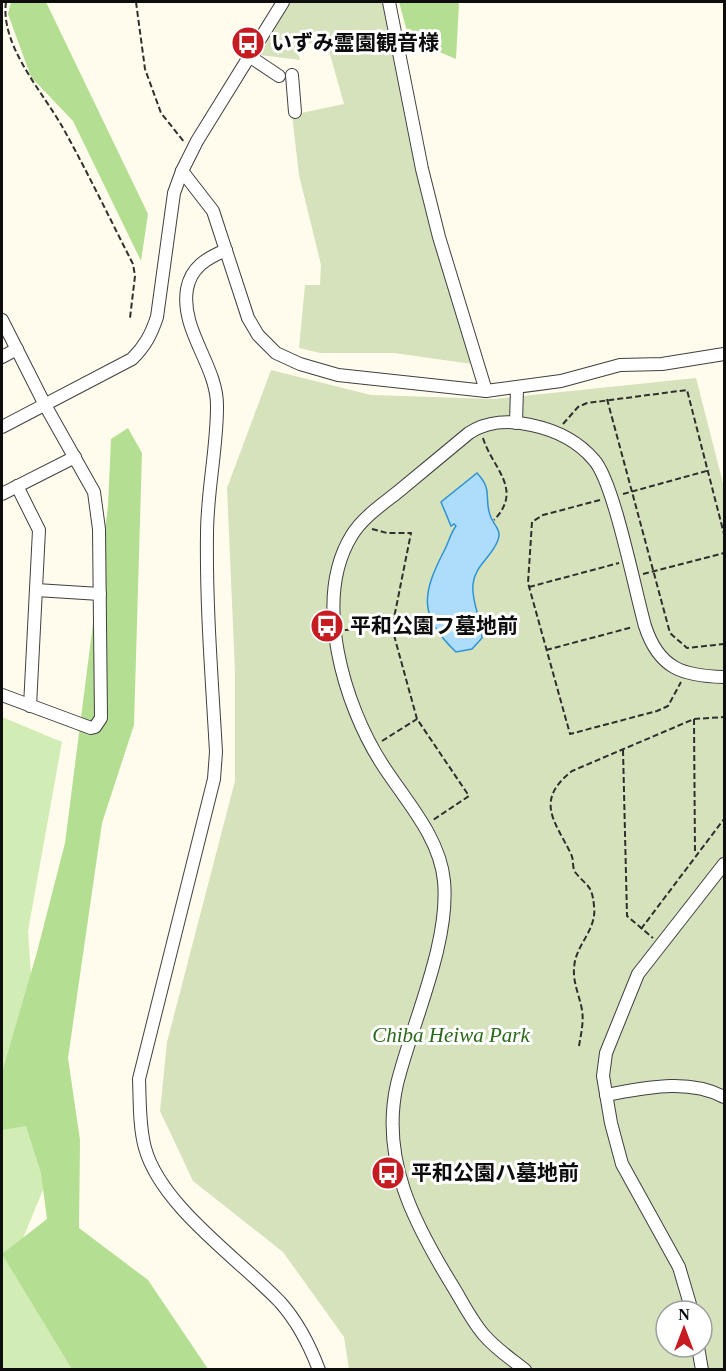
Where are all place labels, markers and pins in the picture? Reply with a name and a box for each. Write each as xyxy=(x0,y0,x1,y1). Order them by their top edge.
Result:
bus stop icon: いずみ霊園観音様 xyxy=(230,25,266,61)
place label: いずみ霊園観音様 xyxy=(271,31,439,55)
bus stop icon: 平和公園フ墓地前 xyxy=(309,608,345,644)
place label: 平和公園フ墓地前 xyxy=(350,614,518,638)
bus stop icon: 平和公園ハ墓地前 xyxy=(370,1155,406,1191)
place label: 平和公園ハ墓地前 xyxy=(411,1161,579,1185)

